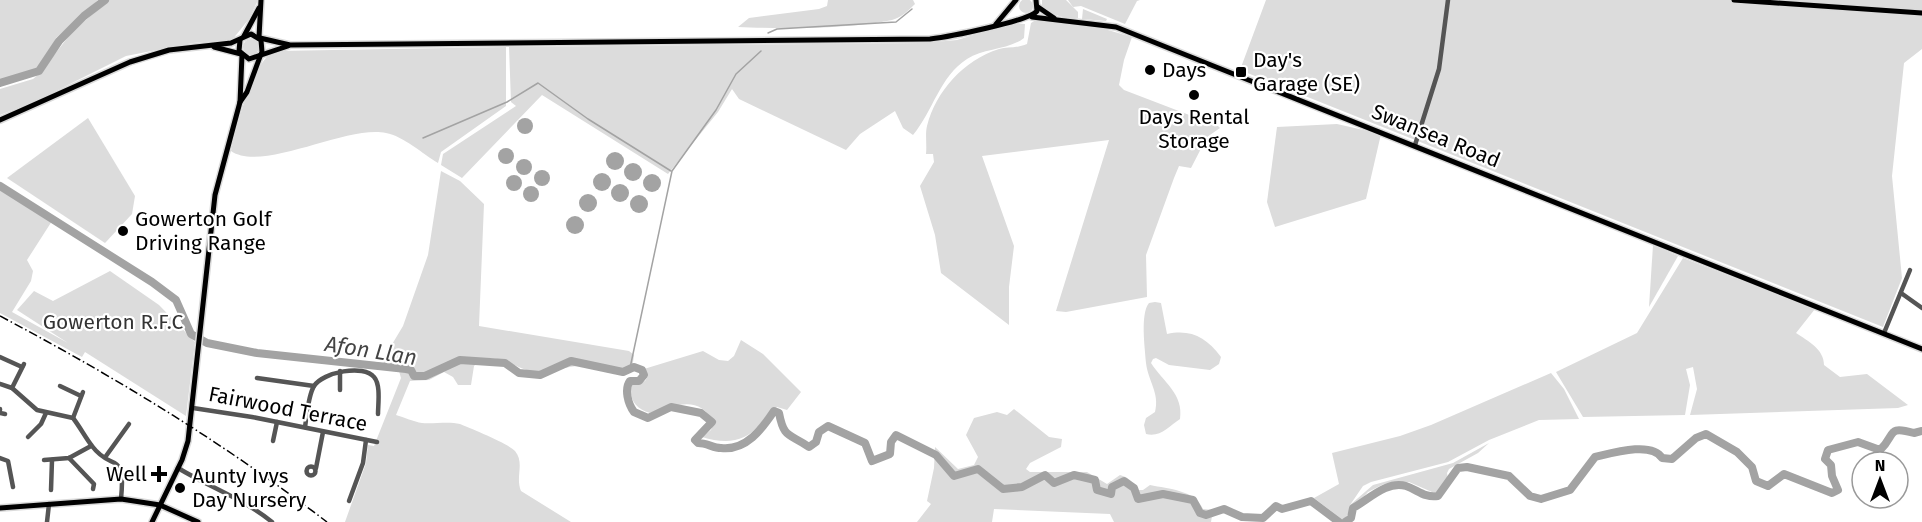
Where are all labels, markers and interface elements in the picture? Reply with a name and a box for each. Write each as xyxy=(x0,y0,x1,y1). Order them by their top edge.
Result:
place label: Day's Garage (SE) xyxy=(1253,47,1360,97)
place label: Days xyxy=(1162,57,1207,83)
marker: Days xyxy=(1143,63,1157,77)
marker: Day's Garage (SE) xyxy=(1234,65,1248,79)
marker: Days Rental Storage xyxy=(1187,88,1201,102)
street label: Swansea Road xyxy=(1368,98,1504,174)
place label: Days Rental Storage xyxy=(1139,104,1249,154)
place label: Gowerton Golf Driving Range xyxy=(135,206,273,256)
marker: Gowerton Golf Driving Range xyxy=(116,224,130,238)
park label: Gowerton R.F.C xyxy=(43,309,183,335)
water label: Afon Llan xyxy=(322,330,419,371)
street label: Fairwood Terrace xyxy=(206,381,370,437)
north arrow xyxy=(1850,450,1910,510)
text: N xyxy=(1875,456,1885,475)
place label: Well xyxy=(106,461,147,487)
place label: Aunty Ivys Day Nursery xyxy=(192,463,307,513)
marker: Well xyxy=(152,467,166,481)
marker: Aunty Ivys Day Nursery xyxy=(173,481,187,495)

